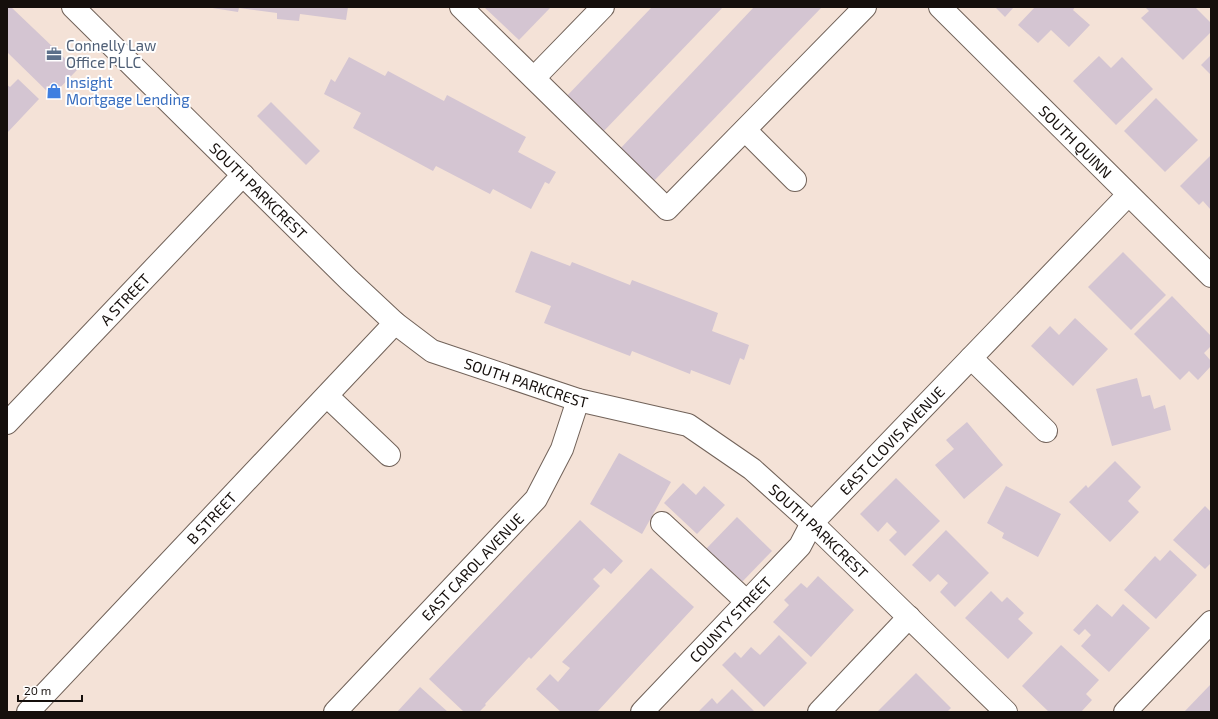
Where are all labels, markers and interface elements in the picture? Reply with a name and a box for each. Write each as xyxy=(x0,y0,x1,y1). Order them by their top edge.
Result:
place label: Connelly Law Office PLLC xyxy=(66,36,156,71)
office icon: Connelly Law Office PLLC xyxy=(45,45,63,63)
place label: Insight Mortgage Lending xyxy=(66,73,190,108)
shop icon: Insight Mortgage Lending xyxy=(45,82,63,100)
street label: SOUTH QUINN xyxy=(1035,101,1116,182)
street label: SOUTH PARKCREST xyxy=(206,139,311,243)
street label: A STREET xyxy=(96,269,154,329)
street label: SOUTH PARKCREST xyxy=(462,354,590,411)
street label: EAST CLOVIS AVENUE xyxy=(835,382,948,498)
street label: SOUTH PARKCREST xyxy=(765,480,872,582)
street label: B STREET xyxy=(183,488,240,547)
street label: EAST CAROL AVENUE xyxy=(417,509,527,624)
street label: COUNTY STREET xyxy=(685,573,775,666)
scale bar xyxy=(18,677,82,703)
text: 20 m xyxy=(24,683,51,697)

